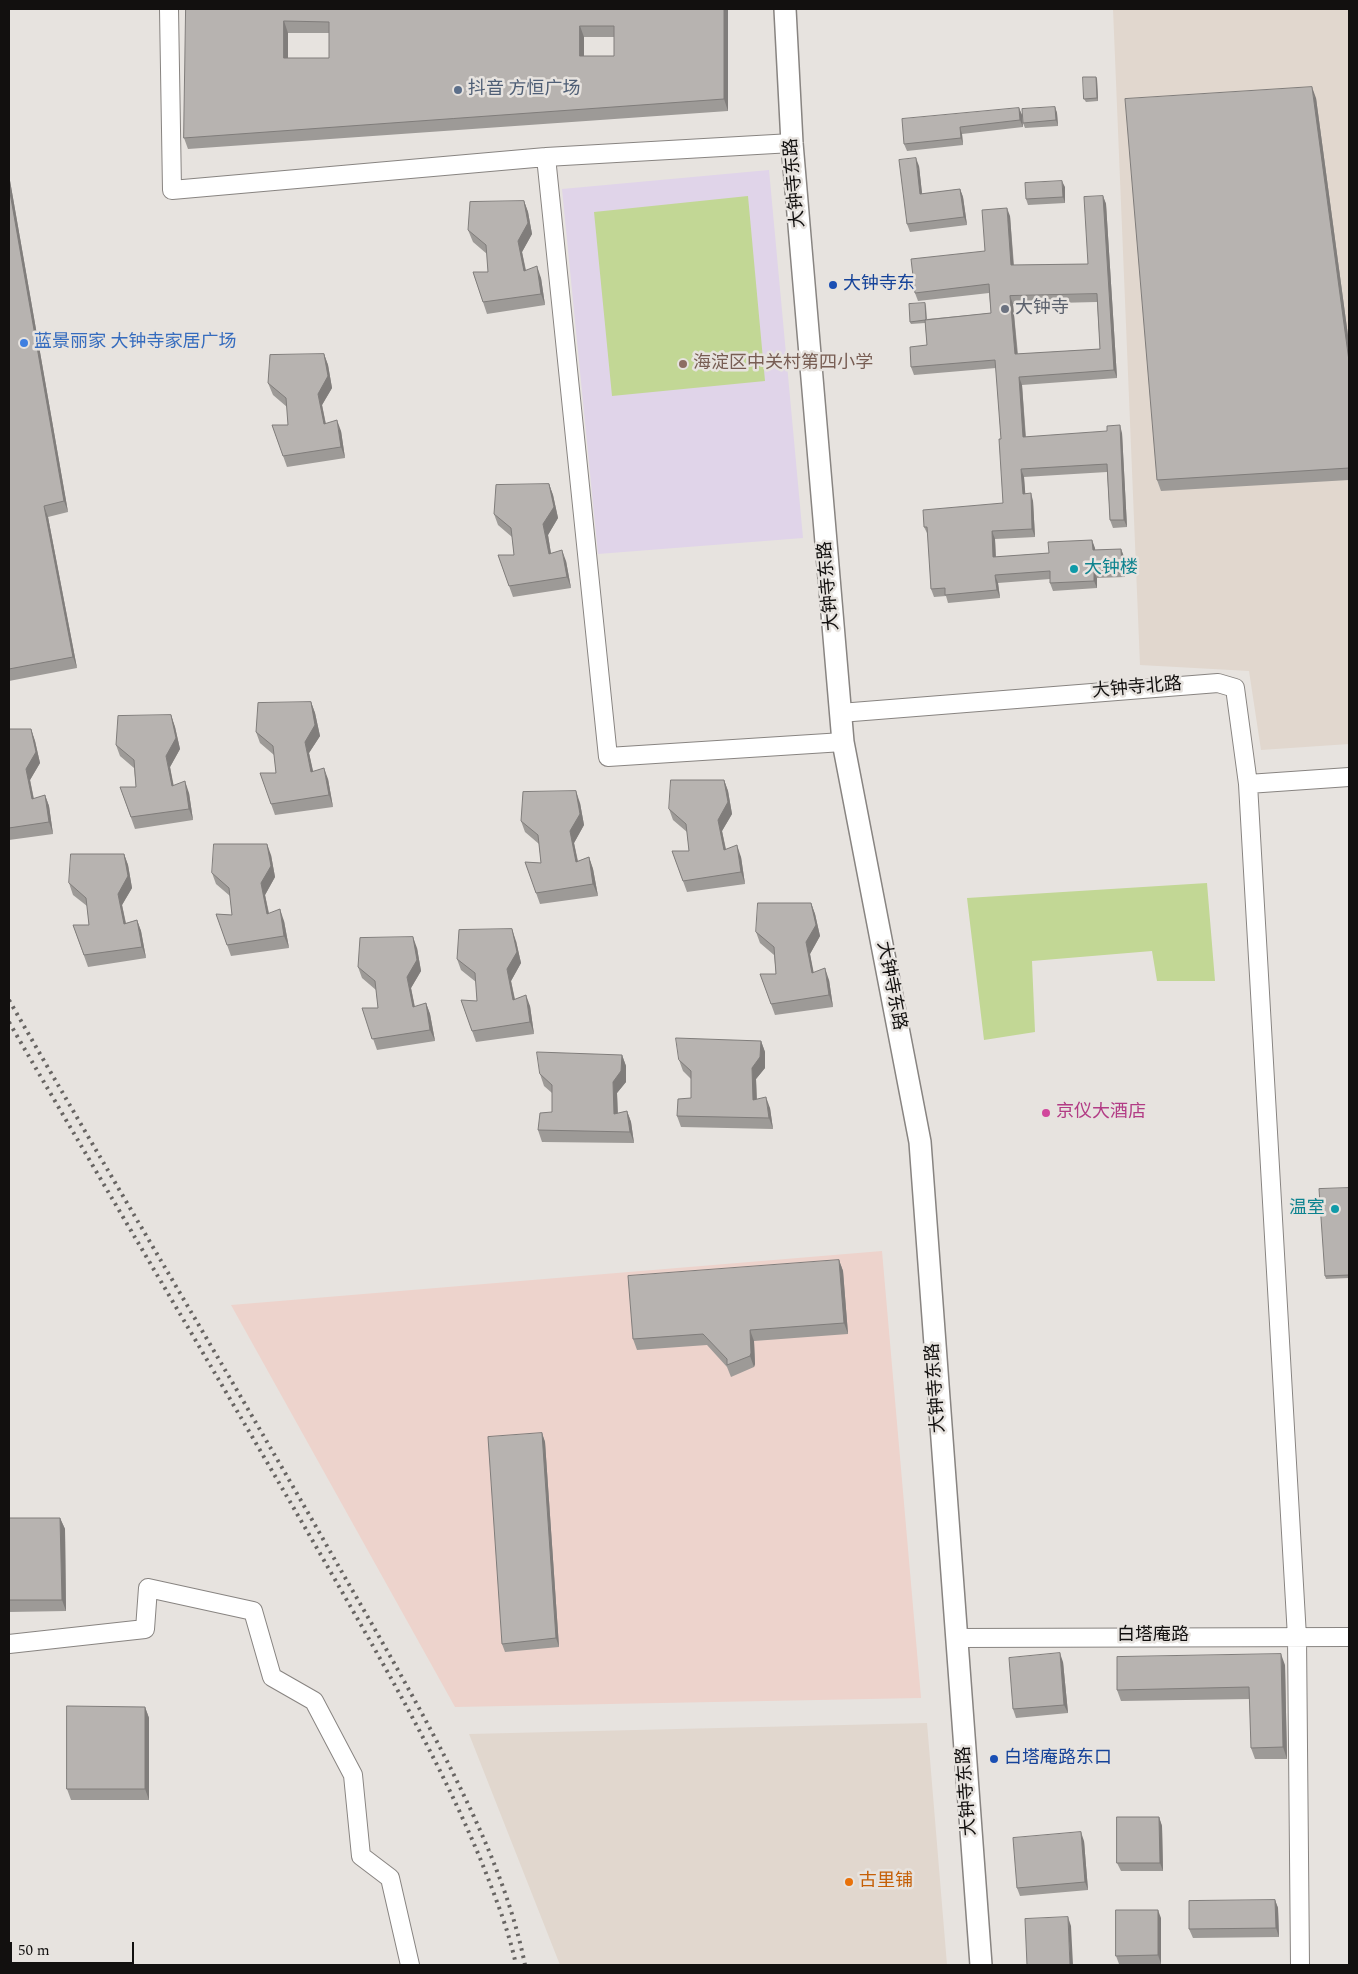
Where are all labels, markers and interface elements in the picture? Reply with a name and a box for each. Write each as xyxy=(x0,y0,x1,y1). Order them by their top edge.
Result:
place label: 抖音 方恒广场 xyxy=(468,79,580,101)
marker: 抖音 方恒广场 xyxy=(452,84,464,96)
street label: 大钟寺东路 xyxy=(781,137,811,229)
place label: 大钟寺东 xyxy=(843,274,915,296)
marker: 大钟寺东 xyxy=(827,279,839,291)
place label: 大钟寺 xyxy=(1015,298,1069,320)
marker: 大钟寺 xyxy=(999,303,1011,315)
place label: 蓝景丽家 大钟寺家居广场 xyxy=(34,332,236,354)
marker: 蓝景丽家 大钟寺家居广场 xyxy=(18,337,30,349)
place label: 海淀区中关村第四小学 xyxy=(693,353,873,375)
marker: 海淀区中关村第四小学 xyxy=(677,358,689,370)
street label: 大钟寺东路 xyxy=(815,540,845,632)
place label: 大钟楼 xyxy=(1084,558,1138,580)
marker: 大钟楼 xyxy=(1068,563,1080,575)
street label: 大钟寺北路 xyxy=(1091,674,1183,704)
street label: 大钟寺东路 xyxy=(871,940,909,1032)
place label: 京仪大酒店 xyxy=(1056,1102,1146,1124)
marker: 京仪大酒店 xyxy=(1040,1107,1052,1119)
place label: 温室 xyxy=(1289,1198,1325,1220)
marker: 温室 xyxy=(1329,1203,1341,1215)
street label: 大钟寺东路 xyxy=(923,1342,951,1434)
street label: 白塔庵路 xyxy=(1117,1625,1189,1647)
street label: 大钟寺东路 xyxy=(954,1745,982,1837)
place label: 白塔庵路东口 xyxy=(1004,1748,1112,1770)
marker: 白塔庵路东口 xyxy=(988,1753,1000,1765)
place label: 古里铺 xyxy=(859,1871,913,1893)
marker: 古里铺 xyxy=(843,1876,855,1888)
scale bar xyxy=(12,1932,136,1964)
text: 50 m xyxy=(18,1939,50,1962)

